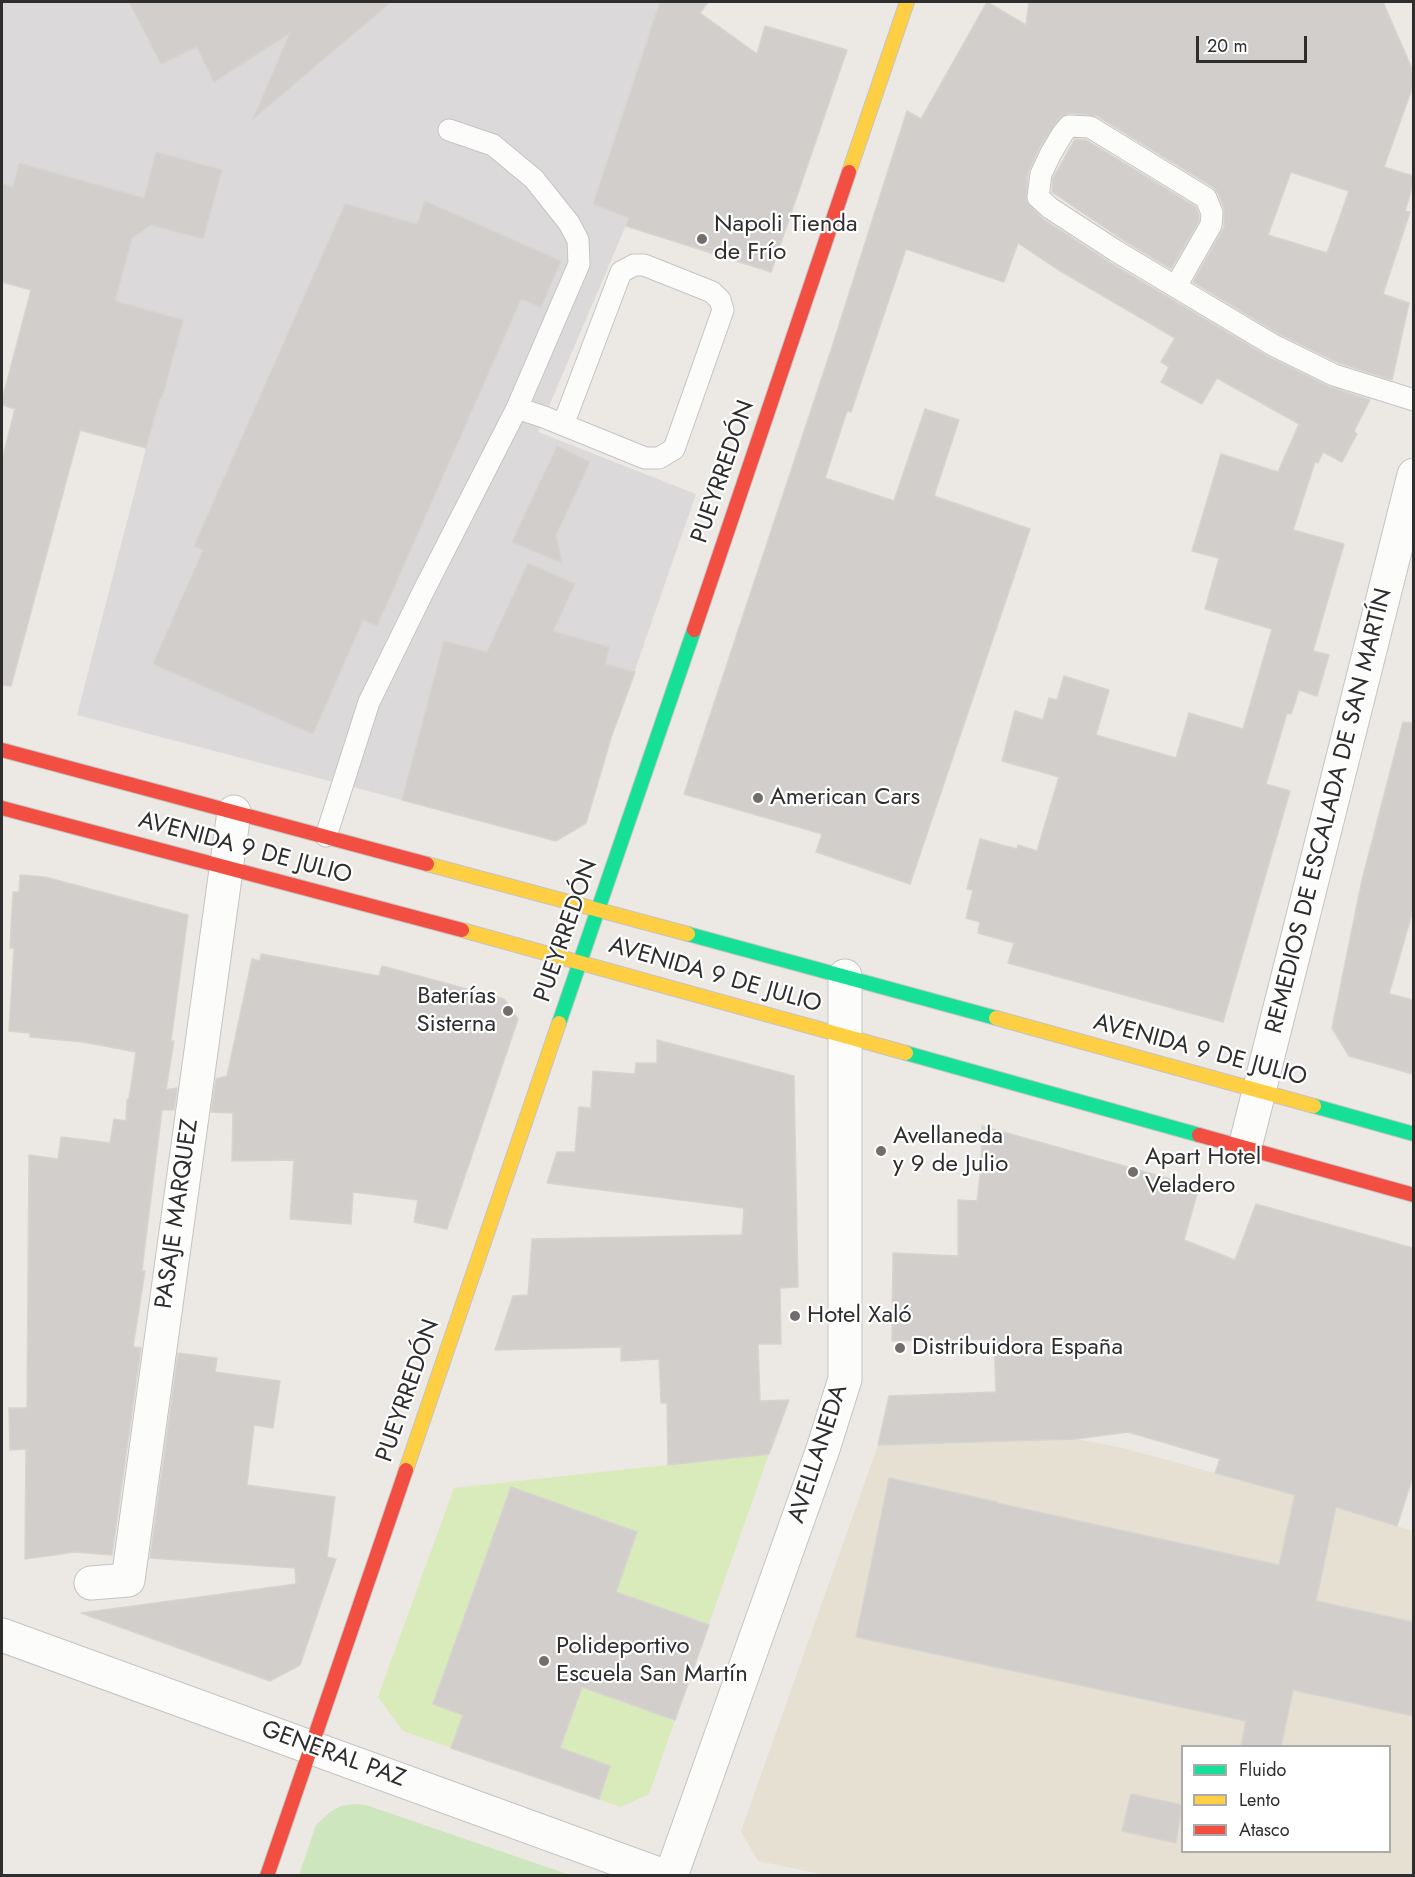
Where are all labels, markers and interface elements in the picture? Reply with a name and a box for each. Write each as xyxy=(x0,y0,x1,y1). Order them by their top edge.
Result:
scale bar xyxy=(1199,24,1310,62)
text: 20 m xyxy=(1207,33,1247,59)
place label: Napoli Tienda de Frío xyxy=(714,211,857,267)
marker: Napoli Tienda de Frío xyxy=(695,232,709,246)
street label: PUEYRREDÓN xyxy=(686,397,762,547)
street label: REMEDIOS DE ESCALADA DE SAN MARTÍN xyxy=(1261,585,1399,1037)
place label: American Cars xyxy=(770,784,920,812)
marker: American Cars xyxy=(751,791,765,805)
street label: AVENIDA 9 DE JULIO xyxy=(135,807,355,891)
street label: PUEYRREDÓN xyxy=(529,856,605,1006)
street label: AVENIDA 9 DE JULIO xyxy=(605,932,825,1020)
place label: Baterías Sisterna xyxy=(416,983,496,1039)
marker: Baterías Sisterna xyxy=(501,1004,515,1018)
street label: AVENIDA 9 DE JULIO xyxy=(1090,1009,1310,1093)
street label: PASAJE MARQUEZ xyxy=(150,1117,206,1311)
place label: Avellaneda y 9 de Julio xyxy=(893,1123,1008,1179)
marker: Avellaneda y 9 de Julio xyxy=(874,1144,888,1158)
place label: Apart Hotel Veladero xyxy=(1145,1144,1261,1200)
marker: Apart Hotel Veladero xyxy=(1126,1165,1140,1179)
place label: Hotel Xaló xyxy=(807,1302,912,1330)
marker: Hotel Xaló xyxy=(788,1309,802,1323)
street label: PUEYRREDÓN xyxy=(371,1316,447,1466)
place label: Distribuidora España xyxy=(912,1334,1123,1362)
marker: Distribuidora España xyxy=(893,1341,907,1355)
street label: AVELLANEDA xyxy=(783,1381,855,1527)
place label: Polideportivo Escuela San Martín xyxy=(556,1633,748,1689)
marker: Polideportivo Escuela San Martín xyxy=(537,1654,551,1668)
street label: GENERAL PAZ xyxy=(257,1716,409,1794)
legend xyxy=(1181,1745,1391,1853)
text: Fluido xyxy=(1239,1757,1286,1783)
text: Lento xyxy=(1239,1787,1280,1813)
text: Atasco xyxy=(1239,1817,1290,1843)

